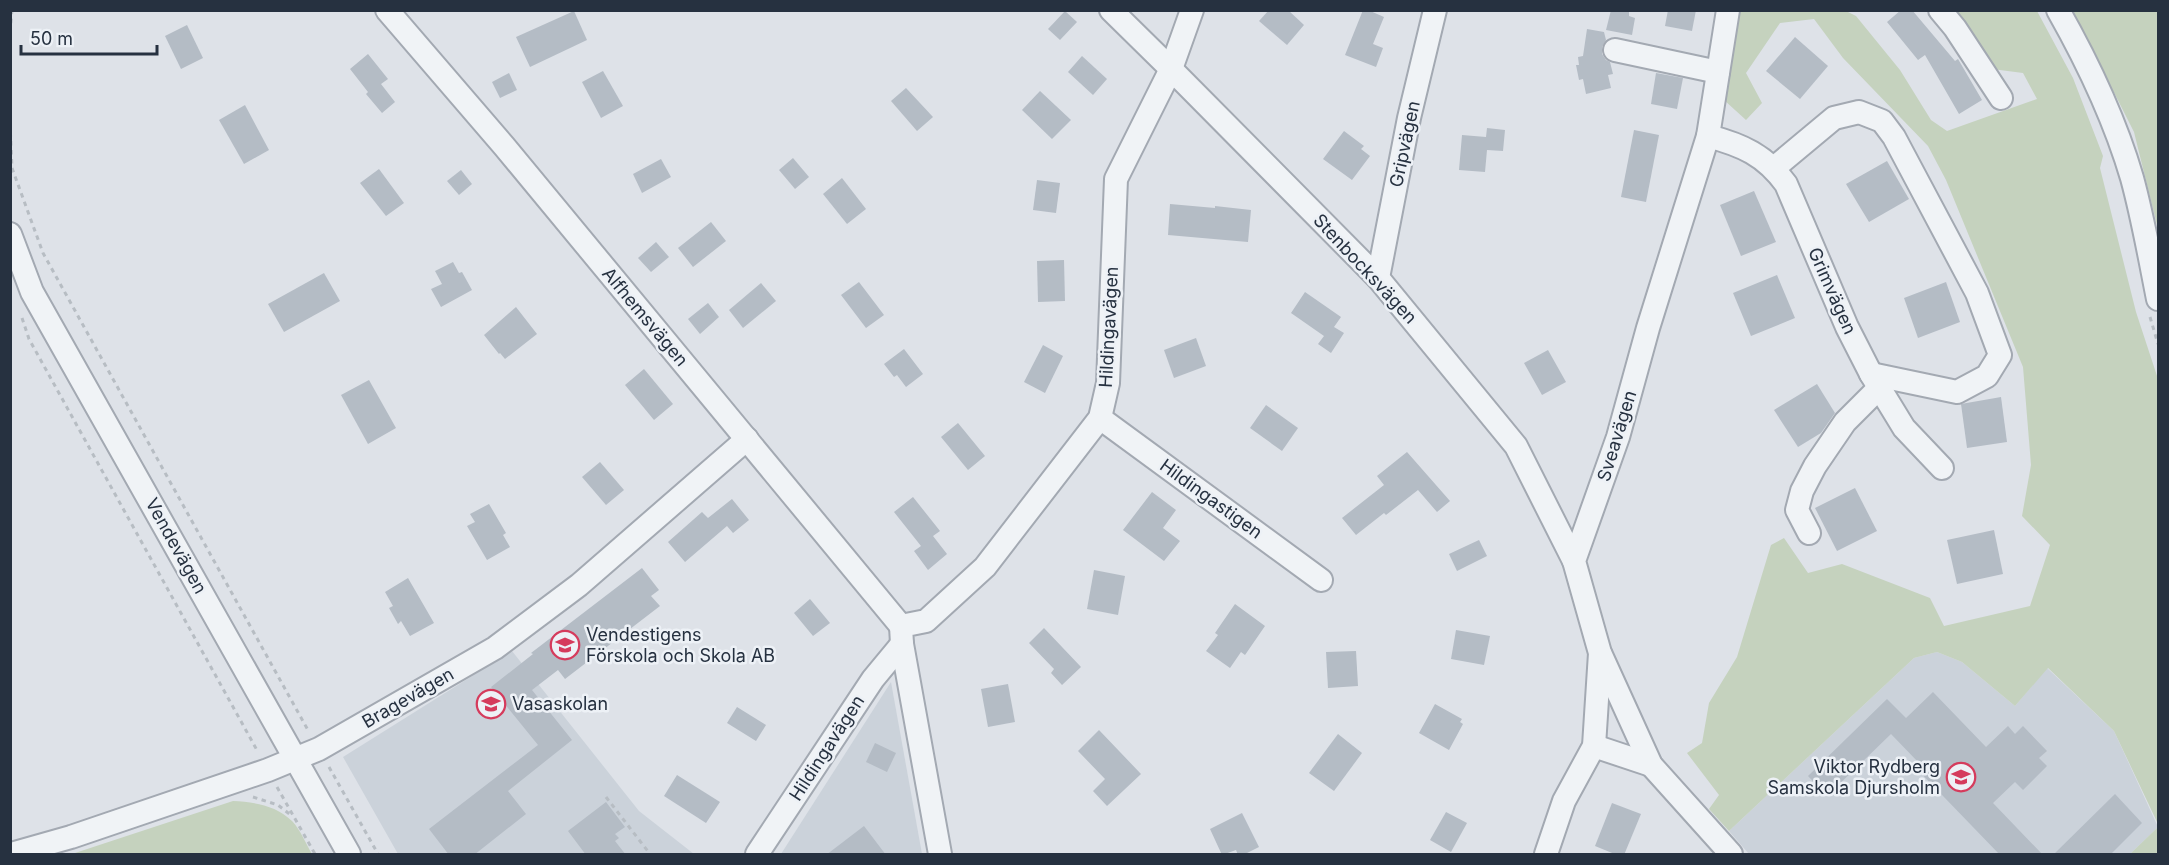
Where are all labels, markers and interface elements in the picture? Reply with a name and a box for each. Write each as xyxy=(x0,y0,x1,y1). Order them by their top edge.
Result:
scale bar xyxy=(21,18,158,56)
text: 50 m xyxy=(30,28,73,49)
street label: Gripvägen xyxy=(1385,99,1424,189)
street label: Stenbocksvägen xyxy=(1309,210,1422,328)
street label: Grimvägen xyxy=(1804,244,1861,337)
street label: Alfhemsvägen xyxy=(598,263,693,370)
street label: Hildingavägen xyxy=(1095,266,1122,388)
street label: Sveavägen xyxy=(1593,388,1640,484)
street label: Hildingastigen xyxy=(1156,454,1266,543)
street label: Vendevägen xyxy=(142,494,211,597)
place label: Vendestigens Förskola och Skola AB xyxy=(586,624,775,666)
school or university icon: Vendestigens Förskola och Skola AB xyxy=(549,629,581,661)
street label: Bragevägen xyxy=(358,663,457,732)
school or university icon: Vasaskolan xyxy=(475,688,507,720)
street label: Hildingavägen xyxy=(785,691,868,804)
place label: Vasaskolan xyxy=(512,693,608,714)
place label: Viktor Rydberg Samskola Djursholm xyxy=(1767,756,1940,798)
school or university icon: Viktor Rydberg Samskola Djursholm xyxy=(1945,761,1977,793)

